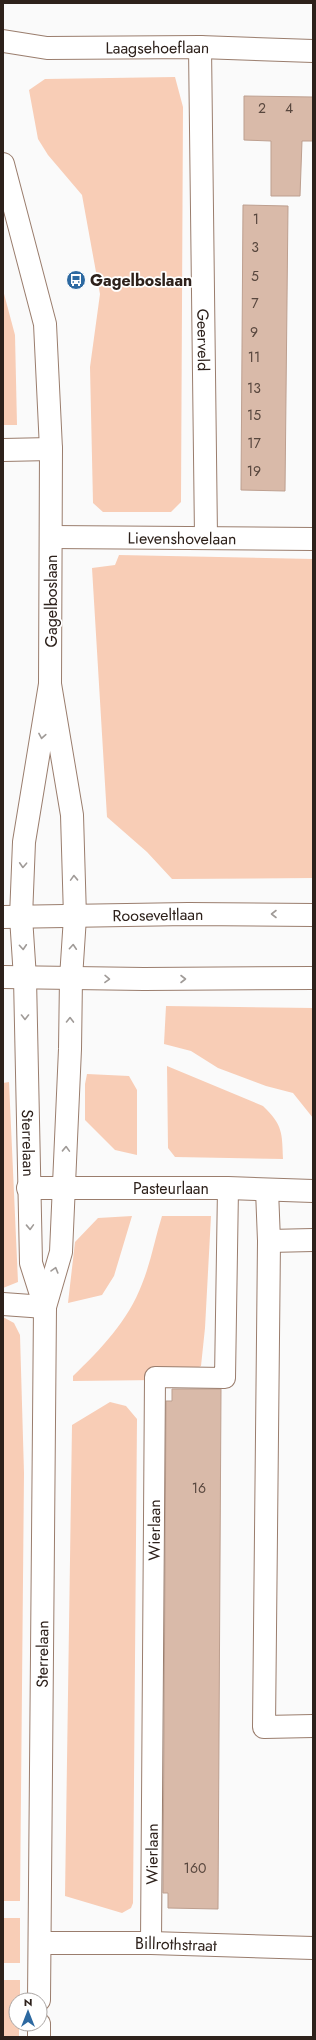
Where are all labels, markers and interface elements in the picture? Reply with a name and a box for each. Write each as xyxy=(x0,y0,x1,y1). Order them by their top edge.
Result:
street label: Laagsehoeflaan xyxy=(105,35,210,59)
house number: 2 xyxy=(258,98,266,118)
house number: 4 xyxy=(285,98,293,118)
house number: 1 xyxy=(253,209,259,229)
house number: 3 xyxy=(251,237,259,257)
house number: 5 xyxy=(251,266,259,286)
bus stop icon: Gagelboslaan xyxy=(65,269,87,291)
place label: Gagelboslaan xyxy=(90,269,192,292)
house number: 7 xyxy=(251,293,259,313)
street label: Geerveld xyxy=(192,308,215,371)
house number: 9 xyxy=(250,322,258,342)
house number: 11 xyxy=(248,347,260,367)
house number: 13 xyxy=(247,378,261,398)
house number: 15 xyxy=(247,405,261,425)
house number: 17 xyxy=(247,433,261,453)
house number: 19 xyxy=(247,461,261,481)
street label: Lievenshovelaan xyxy=(128,526,236,550)
street label: Gagelboslaan xyxy=(40,555,63,647)
one-way arrow xyxy=(38,733,46,739)
one-way arrow xyxy=(19,862,28,868)
one-way arrow xyxy=(70,875,78,881)
street label: Rooseveltlaan xyxy=(112,902,204,927)
one-way arrow xyxy=(271,910,277,918)
one-way arrow xyxy=(19,944,28,950)
one-way arrow xyxy=(69,944,78,950)
one-way arrow xyxy=(104,975,110,983)
one-way arrow xyxy=(180,975,186,983)
one-way arrow xyxy=(21,1014,29,1020)
one-way arrow xyxy=(66,1017,75,1023)
street label: Sterrelaan xyxy=(16,1109,41,1177)
one-way arrow xyxy=(61,1146,70,1152)
street label: Pasteurlaan xyxy=(133,1177,209,1200)
one-way arrow xyxy=(25,1224,34,1230)
one-way arrow xyxy=(51,1267,59,1273)
house number: 16 xyxy=(192,1478,206,1498)
street label: Wierlaan xyxy=(142,1499,166,1561)
street label: Sterrelaan xyxy=(30,1620,54,1688)
street label: Wierlaan xyxy=(140,1823,163,1885)
house number: 160 xyxy=(184,1858,206,1878)
street label: Billrothstraat xyxy=(135,1932,217,1957)
north arrow xyxy=(8,1992,48,2032)
text: N xyxy=(24,1994,32,2010)

